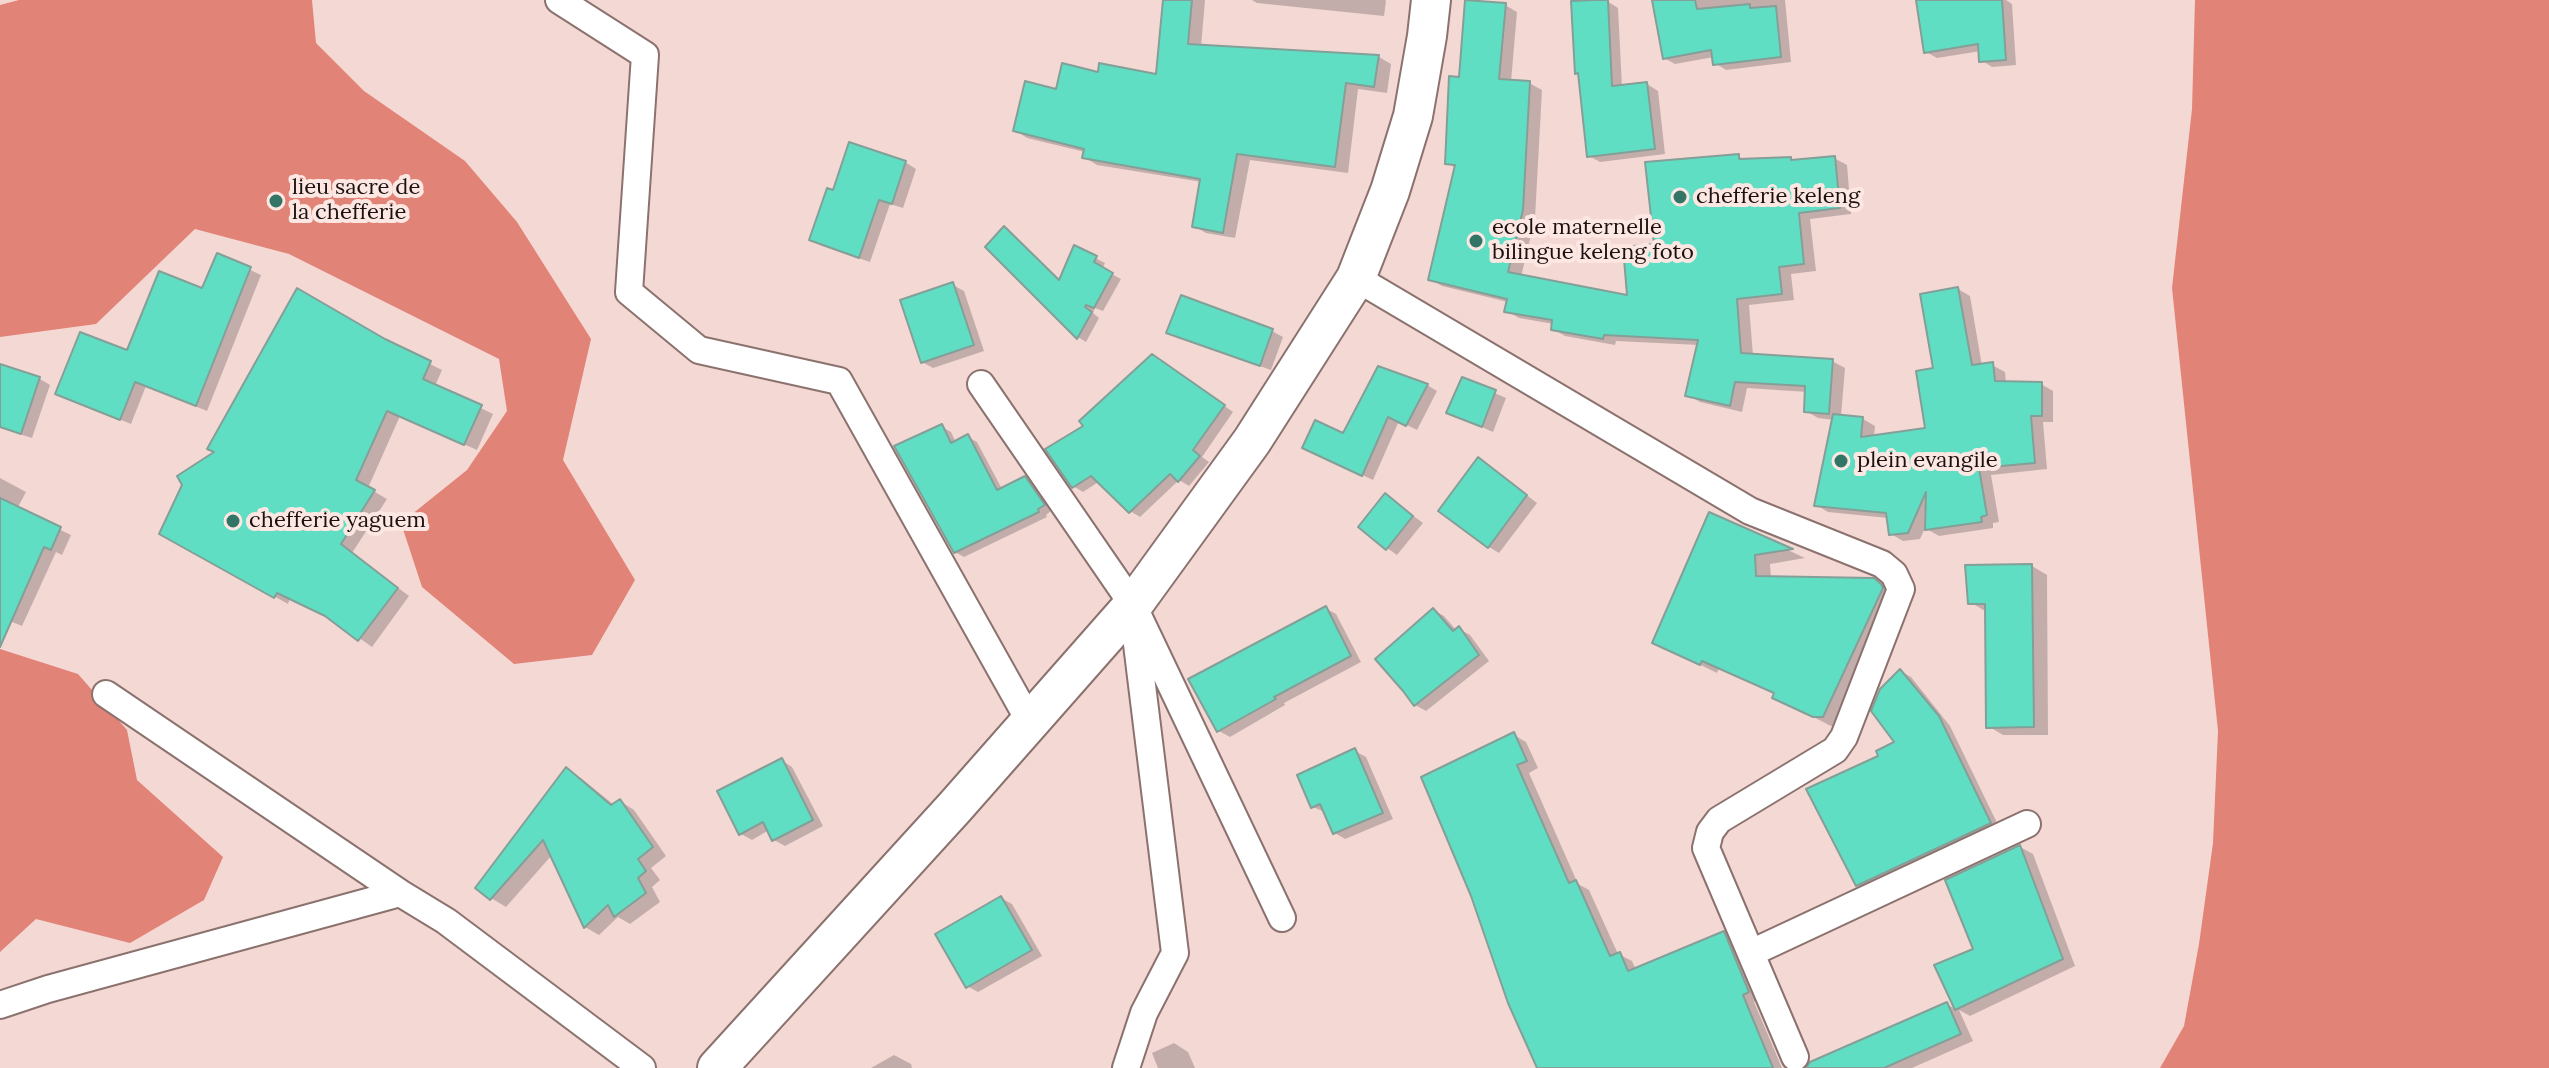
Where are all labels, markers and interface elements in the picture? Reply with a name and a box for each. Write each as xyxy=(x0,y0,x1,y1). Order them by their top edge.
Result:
place label: lieu sacre de la chefferie xyxy=(292,175,420,226)
place label: chefferie keleng xyxy=(1696,184,1860,210)
marker: chefferie keleng xyxy=(1671,188,1689,206)
marker: lieu sacre de la chefferie xyxy=(267,192,285,210)
place label: ecole maternelle bilingue keleng foto xyxy=(1492,215,1694,266)
marker: ecole maternelle bilingue keleng foto xyxy=(1467,232,1485,250)
place label: plein evangile xyxy=(1857,448,1998,474)
marker: plein evangile xyxy=(1832,452,1850,470)
place label: chefferie yaguem xyxy=(249,508,426,534)
marker: chefferie yaguem xyxy=(224,512,242,530)

